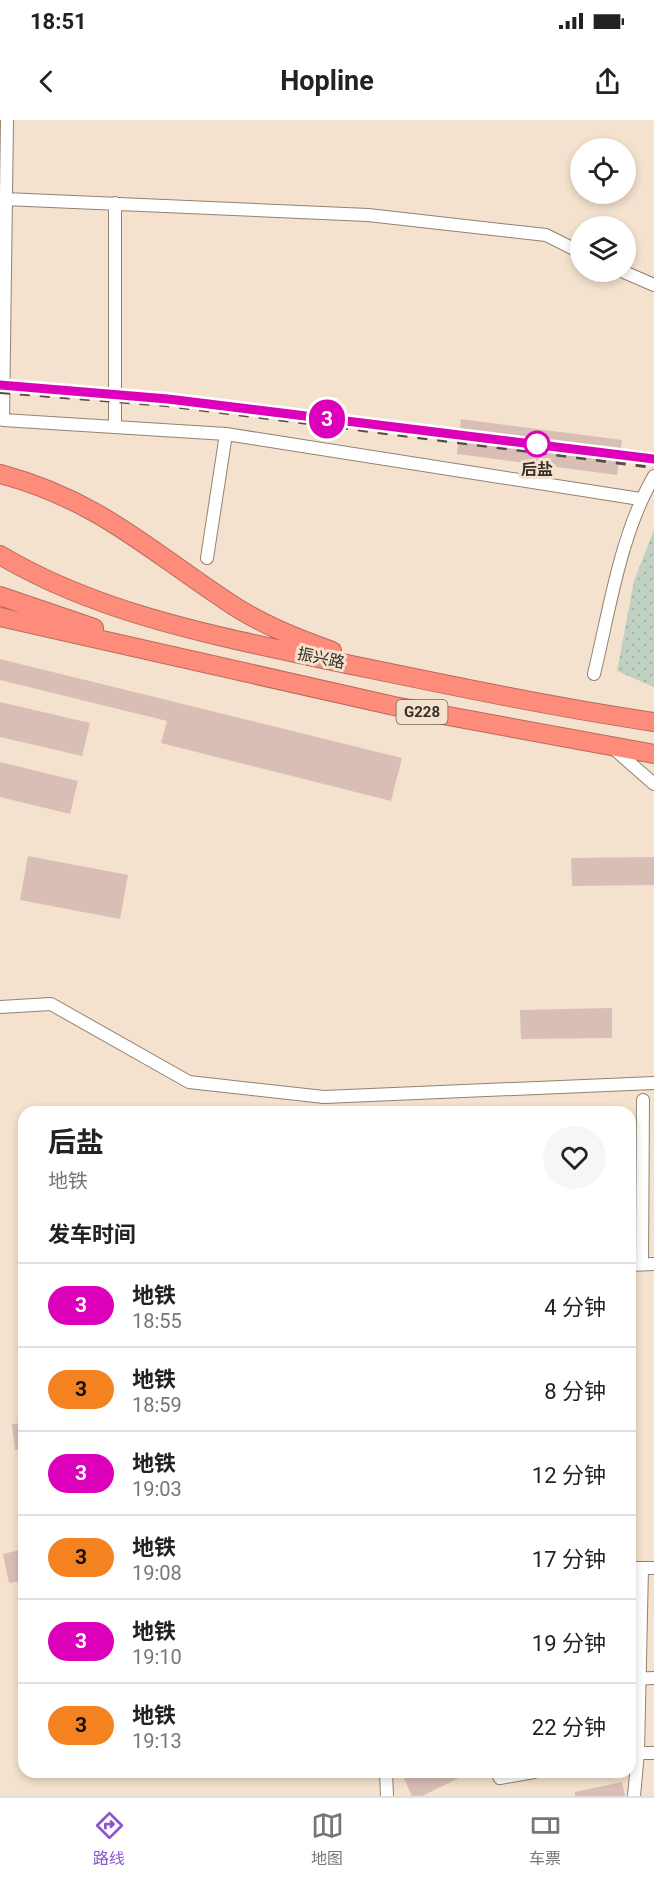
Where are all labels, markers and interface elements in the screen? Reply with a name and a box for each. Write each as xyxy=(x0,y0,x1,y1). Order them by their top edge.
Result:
text: 18:51 xyxy=(30,9,87,34)
icon: back xyxy=(30,65,63,98)
text: Hopline xyxy=(280,65,374,97)
icon: share xyxy=(591,65,624,98)
map controls xyxy=(570,138,636,282)
button: locate xyxy=(570,138,636,204)
button: layers xyxy=(570,216,636,282)
line badge: 3 xyxy=(308,400,346,438)
text: 3 xyxy=(321,407,333,431)
marker: 后盐 xyxy=(524,431,550,457)
place label: 后盐 xyxy=(521,460,553,479)
street label: 振兴路 xyxy=(296,644,346,672)
road number: G228 xyxy=(396,700,448,724)
text: 后盐 xyxy=(48,1126,104,1159)
button: heart xyxy=(543,1126,606,1189)
text: 地铁 xyxy=(48,1169,88,1193)
text: 发车时间 xyxy=(48,1222,136,1247)
text: 地铁 xyxy=(132,1283,176,1308)
text: 3 xyxy=(75,1293,87,1317)
text: 4 分钟 xyxy=(544,1295,606,1320)
text: 18:55 xyxy=(132,1309,182,1333)
text: 地铁 xyxy=(132,1367,176,1392)
text: 3 xyxy=(75,1377,87,1401)
text: 8 分钟 xyxy=(544,1379,606,1404)
text: 18:59 xyxy=(132,1393,182,1417)
text: 地铁 xyxy=(132,1451,176,1476)
text: 3 xyxy=(75,1461,87,1485)
text: 12 分钟 xyxy=(532,1463,606,1488)
text: 19:03 xyxy=(132,1477,182,1501)
text: 地铁 xyxy=(132,1535,176,1560)
text: 3 xyxy=(75,1545,87,1569)
text: 17 分钟 xyxy=(532,1547,606,1572)
text: 19:08 xyxy=(132,1561,182,1585)
text: 地铁 xyxy=(132,1619,176,1644)
text: 3 xyxy=(75,1629,87,1653)
text: 19 分钟 xyxy=(532,1631,606,1656)
text: 19:10 xyxy=(132,1645,182,1669)
text: 地铁 xyxy=(132,1703,176,1728)
text: 3 xyxy=(75,1713,87,1737)
text: 22 分钟 xyxy=(532,1715,606,1740)
text: 19:13 xyxy=(132,1729,182,1753)
tab: 路线 xyxy=(93,1809,126,1869)
tab: 地图 xyxy=(311,1809,344,1869)
tab: 车票 xyxy=(529,1809,562,1869)

